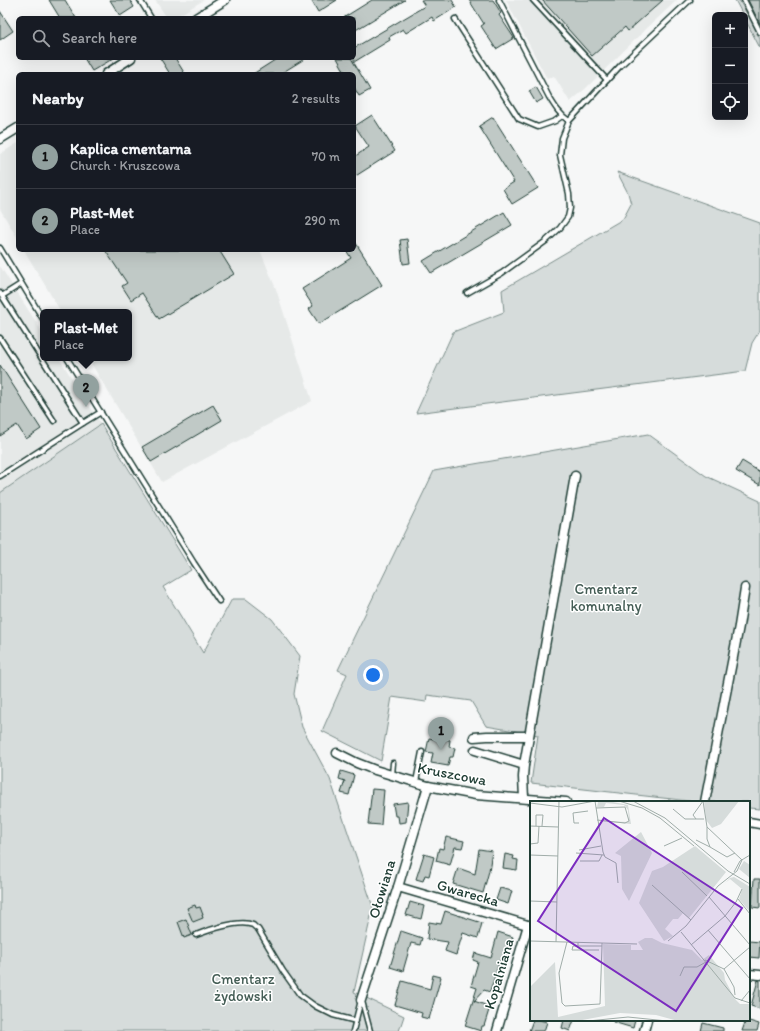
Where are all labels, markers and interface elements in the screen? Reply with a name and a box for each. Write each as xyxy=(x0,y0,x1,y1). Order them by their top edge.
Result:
map controls xyxy=(712,12,748,120)
button: + xyxy=(712,12,748,48)
search box xyxy=(16,16,356,60)
icon: search xyxy=(30,27,52,49)
text: Search here xyxy=(62,29,137,47)
button: − xyxy=(712,48,748,84)
button: locate xyxy=(712,84,748,120)
text: Nearby xyxy=(32,88,84,108)
text: 2 results xyxy=(292,91,340,106)
text: Kaplica cmentarna xyxy=(70,140,191,158)
text: 1 xyxy=(42,149,48,164)
text: 70 m xyxy=(312,149,340,164)
text: Church · Kruszcowa xyxy=(70,158,180,173)
text: Plast-Met xyxy=(70,204,134,222)
text: 2 xyxy=(42,213,48,228)
text: 290 m xyxy=(304,213,340,228)
text: Place xyxy=(70,222,100,237)
popup xyxy=(40,309,132,361)
text: Plast-Met xyxy=(54,319,118,337)
text: Place xyxy=(54,337,84,352)
pin: 2 xyxy=(73,374,99,407)
park label: Cmentarz komunalny xyxy=(570,580,642,615)
your location xyxy=(363,665,383,685)
pin: 1 xyxy=(428,717,454,750)
street label: Kruszcowa xyxy=(416,758,488,790)
inset map xyxy=(530,801,750,1021)
street label: Ołowiana xyxy=(365,857,400,921)
street label: Gwarecka xyxy=(435,876,501,910)
street label: Kopalniana xyxy=(480,936,518,1011)
park label: Cmentarz żydowski xyxy=(211,970,275,1005)

